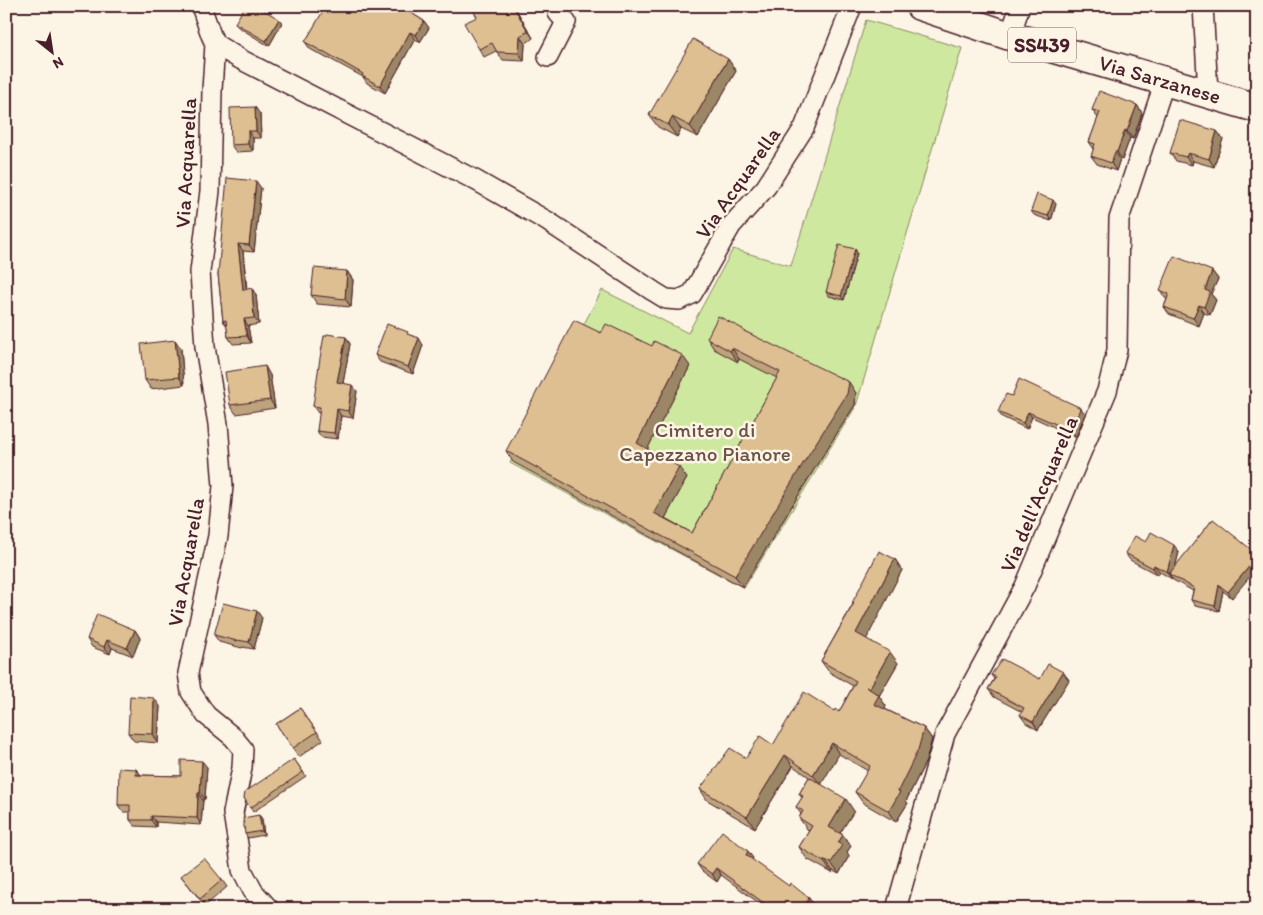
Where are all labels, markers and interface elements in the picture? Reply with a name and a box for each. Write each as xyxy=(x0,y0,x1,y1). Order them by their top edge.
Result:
north arrow xyxy=(28,28,78,78)
road number: SS439 xyxy=(1008,28,1076,62)
street label: Via Sarzanese xyxy=(1096,50,1224,109)
text: N xyxy=(50,53,67,73)
street label: Via Acquarella xyxy=(170,97,201,229)
street label: Via Acquarella xyxy=(690,122,785,243)
street label: Via dell'Acquarella xyxy=(994,412,1083,576)
park label: Cimitero di Capezzano Pianore xyxy=(619,417,791,466)
street label: Via Acquarella xyxy=(162,495,209,628)

